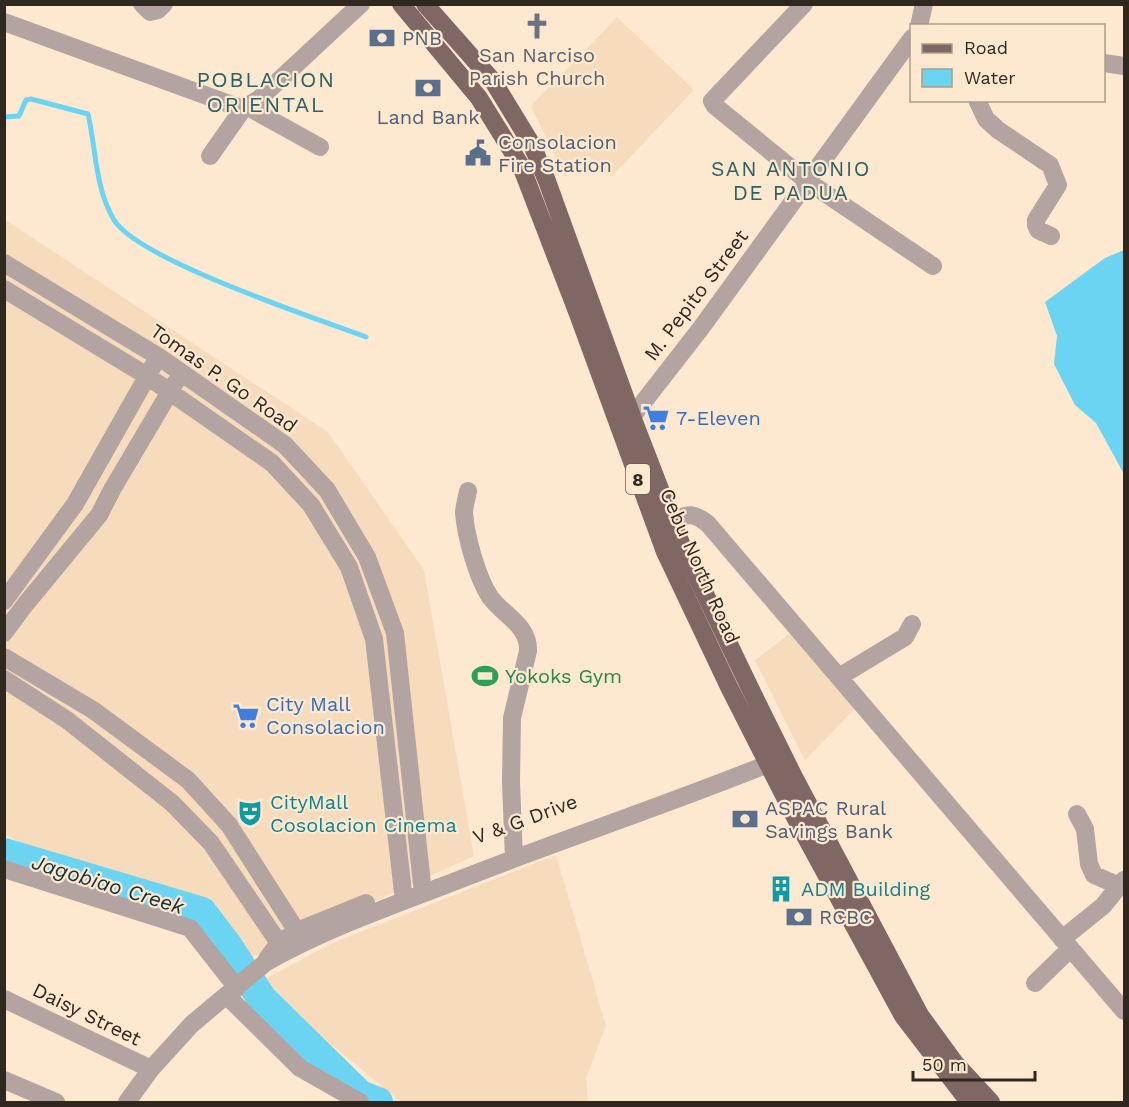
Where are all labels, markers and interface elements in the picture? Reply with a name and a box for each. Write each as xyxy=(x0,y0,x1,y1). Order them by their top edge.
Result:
church icon: San Narciso Parish Church xyxy=(522,11,552,41)
bank icon: PNB xyxy=(367,23,397,53)
legend xyxy=(910,24,1105,102)
place label: PNB xyxy=(402,26,442,50)
text: Road xyxy=(964,37,1008,58)
place label: San Narciso Parish Church xyxy=(469,43,605,90)
district label: POBLACION ORIENTAL xyxy=(196,67,336,117)
text: Water xyxy=(964,67,1016,88)
bank icon: Land Bank xyxy=(413,73,443,103)
place label: Land Bank xyxy=(376,105,480,129)
place label: Consolacion Fire Station xyxy=(498,130,617,177)
public building icon: Consolacion Fire Station xyxy=(463,138,493,168)
district label: SAN ANTONIO DE PADUA xyxy=(711,156,871,205)
street label: M. Pepito Street xyxy=(639,224,754,365)
street label: Tomas P. Go Road xyxy=(146,318,302,438)
supermarket icon: 7-Eleven xyxy=(641,403,671,433)
place label: 7-Eleven xyxy=(676,406,761,430)
road number: 8 xyxy=(626,464,650,494)
street label: Cebu North Road xyxy=(655,485,745,647)
sports icon: Yokoks Gym xyxy=(470,661,500,691)
place label: Yokoks Gym xyxy=(505,664,622,688)
place label: City Mall Consolacion xyxy=(266,692,385,739)
supermarket icon: City Mall Consolacion xyxy=(231,701,261,731)
street label: V & G Drive xyxy=(469,789,581,849)
place label: CityMall Cosolacion Cinema xyxy=(270,790,457,837)
place label: ASPAC Rural Savings Bank xyxy=(765,796,893,843)
theatre icon: CityMall Cosolacion Cinema xyxy=(235,798,265,828)
bank icon: ASPAC Rural Savings Bank xyxy=(730,804,760,834)
water label: Jagobiao Creek xyxy=(29,849,188,919)
building icon: ADM Building xyxy=(766,874,796,904)
place label: ADM Building xyxy=(801,877,931,901)
bank icon: RCBC xyxy=(784,902,814,932)
place label: RCBC xyxy=(819,905,873,929)
street label: Daisy Street xyxy=(29,977,146,1051)
scale bar xyxy=(913,1044,1034,1082)
text: 50 m xyxy=(922,1054,967,1075)

